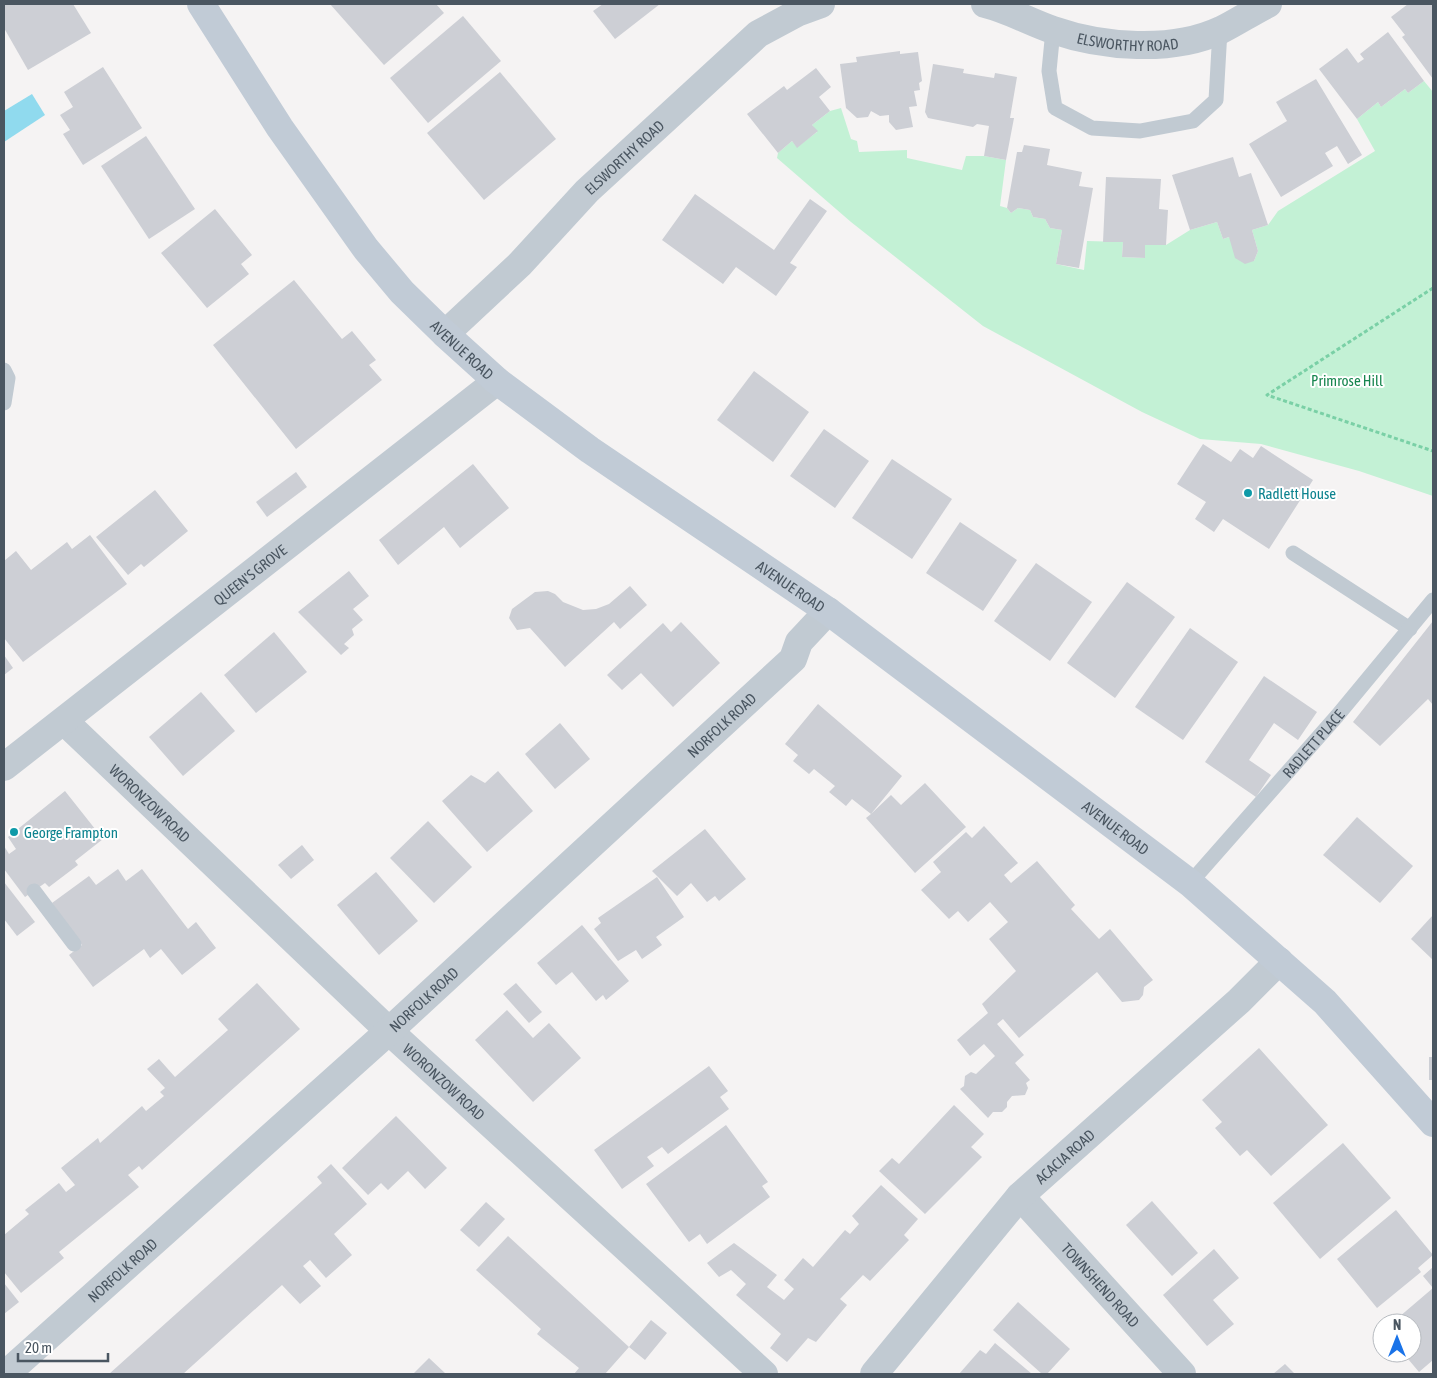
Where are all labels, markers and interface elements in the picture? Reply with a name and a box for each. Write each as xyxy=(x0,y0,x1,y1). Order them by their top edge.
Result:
street label: ELSWORTHY ROAD xyxy=(1075,29,1179,54)
street label: ELSWORTHY ROAD xyxy=(581,116,667,198)
street label: AVENUE ROAD xyxy=(428,317,497,382)
park label: Primrose Hill xyxy=(1311,372,1383,389)
place label: Radlett House xyxy=(1258,485,1336,502)
marker: Radlett House xyxy=(1242,487,1254,499)
street label: QUEEN'S GROVE xyxy=(210,541,290,608)
street label: AVENUE ROAD xyxy=(753,557,828,615)
street label: NORFOLK ROAD xyxy=(684,689,759,761)
street label: RADLETT PLACE xyxy=(1279,706,1348,781)
street label: WORONZOW ROAD xyxy=(106,761,194,845)
street label: AVENUE ROAD xyxy=(1079,797,1153,858)
place label: George Frampton xyxy=(24,824,118,841)
marker: George Frampton xyxy=(8,826,20,838)
street label: NORFOLK ROAD xyxy=(386,964,461,1035)
street label: WORONZOW ROAD xyxy=(400,1040,489,1123)
street label: ACACIA ROAD xyxy=(1032,1125,1098,1187)
street label: NORFOLK ROAD xyxy=(84,1235,160,1305)
street label: TOWNSHEND ROAD xyxy=(1058,1239,1143,1330)
north arrow xyxy=(1372,1313,1422,1363)
text: N xyxy=(1393,1317,1401,1333)
scale bar xyxy=(18,1330,108,1362)
text: 20 m xyxy=(25,1339,52,1356)

